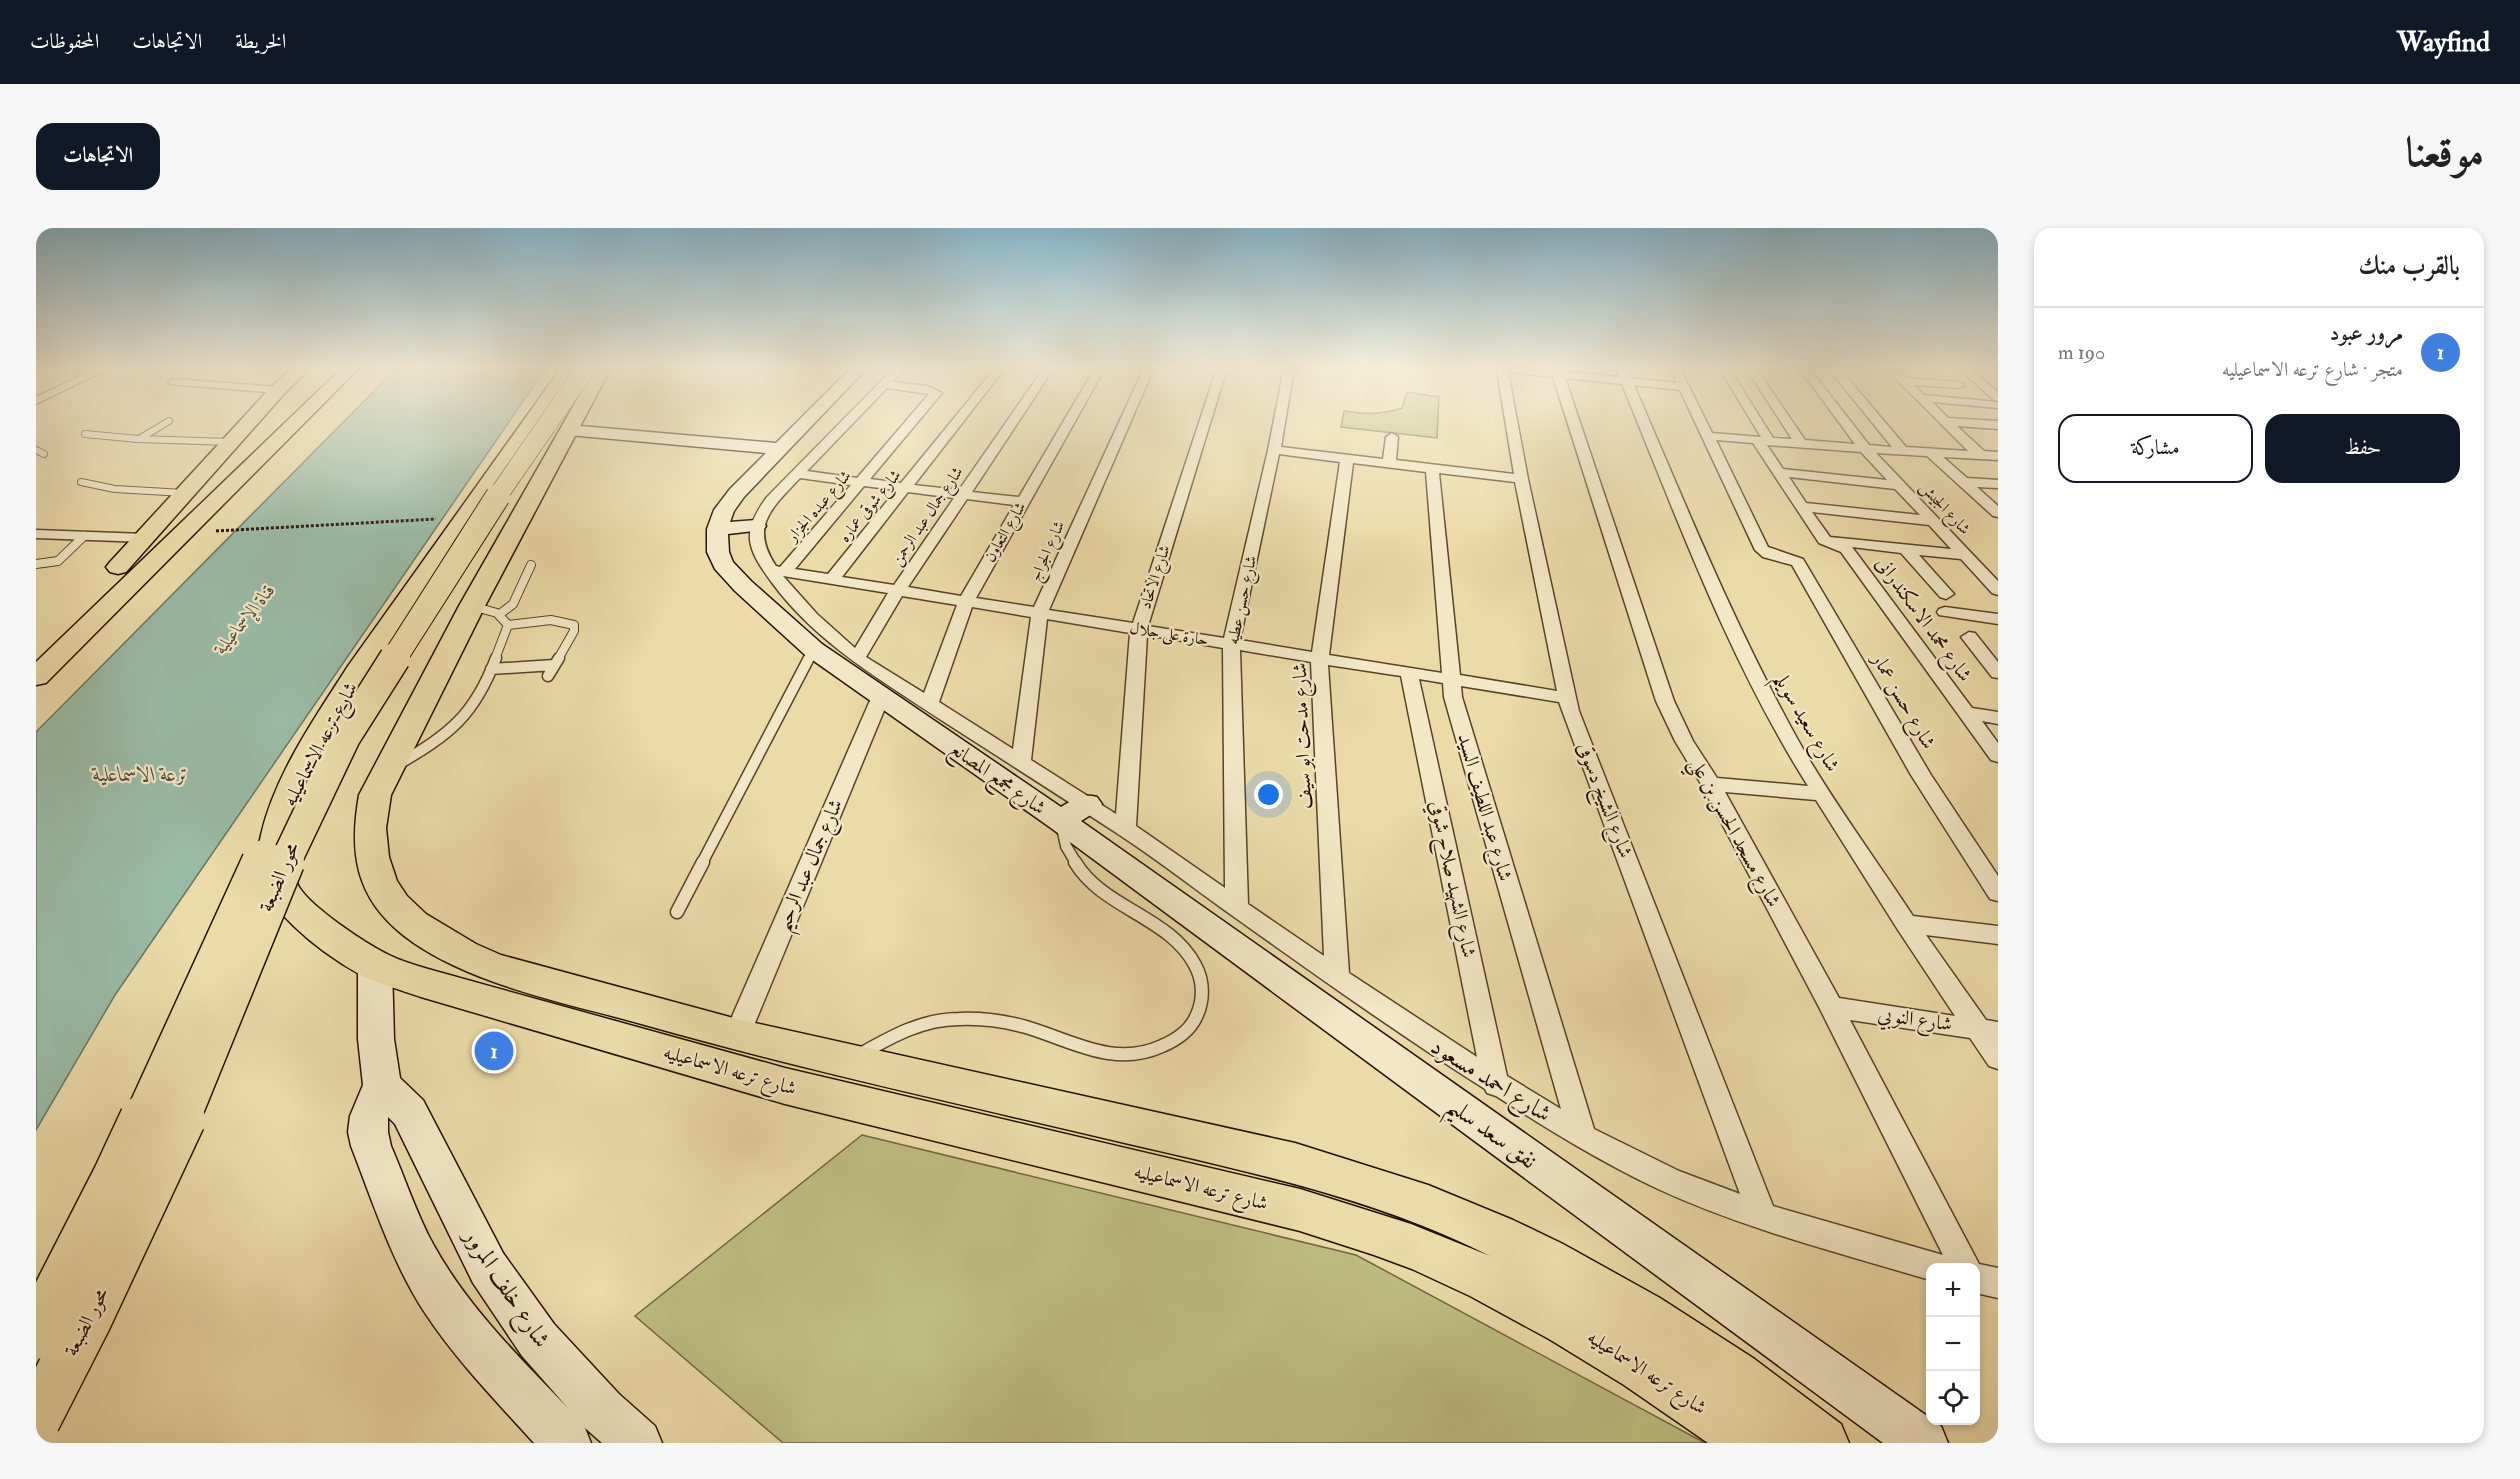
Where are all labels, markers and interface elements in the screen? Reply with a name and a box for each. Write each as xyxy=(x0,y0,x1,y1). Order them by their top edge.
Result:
text: Wayfind xyxy=(2397,25,2490,60)
text: المحفوظات xyxy=(30,28,99,55)
text: الاتجاهات xyxy=(132,28,202,55)
text: الخريطة xyxy=(235,28,286,55)
button: الاتجاهات xyxy=(36,123,160,190)
text: موقعنا xyxy=(2406,127,2484,179)
text: بالقرب منك xyxy=(2358,250,2460,282)
text: مرور عبود xyxy=(2329,319,2403,347)
text: 190 m xyxy=(2058,340,2105,365)
text: 1 xyxy=(2437,340,2444,365)
text: متجر · شارع ترعه الاسماعيليه xyxy=(2222,357,2403,382)
button: مشاركة xyxy=(2058,414,2253,483)
button: حفظ xyxy=(2265,414,2460,483)
street label: شارع جمال عبد الرحمن xyxy=(887,463,970,571)
street label: شارع عبده الجزار xyxy=(781,466,858,549)
street label: شارع شوقى عماره xyxy=(835,466,908,548)
street label: شارع الجيش xyxy=(1913,477,1975,541)
street label: شارع التعاون xyxy=(980,498,1033,567)
street label: شارع الجراج xyxy=(1025,518,1073,586)
street label: شارع الاتحاد xyxy=(1135,543,1178,612)
street label: شارع محمد الاسكندرانى xyxy=(1866,551,1978,689)
street label: شارع حسن عطيه xyxy=(1223,554,1264,647)
water label: قناة الإسماعيلية xyxy=(208,579,281,661)
street label: حارة على جلال xyxy=(1128,618,1210,651)
street label: شارع حسن عمار xyxy=(1861,647,1941,756)
street label: شارع مدحت ابو سيف xyxy=(1287,662,1322,810)
street label: شارع سعيد سويلم xyxy=(1762,668,1845,780)
street label: شارع ترعه الاسماعيليه xyxy=(277,678,368,813)
street label: شارع عبد اللطيف السيد xyxy=(1447,730,1518,885)
street label: شارع مجمع المصانع xyxy=(942,736,1051,824)
street label: شارع الشيخ دسوقى xyxy=(1567,739,1638,863)
street label: شارع مسجد الحسن بن علي xyxy=(1677,753,1787,915)
water label: ترعة الاسماعلية xyxy=(91,761,189,788)
your location xyxy=(1254,780,1283,809)
street label: شارع جمال عبد الرحيم xyxy=(770,795,855,938)
street label: شارع الشهيد صلاح شوقي xyxy=(1419,798,1482,961)
street label: محور الضبعة xyxy=(253,838,305,916)
street label: شارع النوبي xyxy=(1875,1001,1954,1042)
pin: 1 xyxy=(474,1028,514,1074)
street label: شارع احمد مسعود xyxy=(1423,1031,1557,1133)
street label: شارع ترعه الاسماعيليه xyxy=(659,1039,799,1106)
street label: نفق سعد سليم xyxy=(1436,1090,1543,1183)
street label: شارع ترعه الاسماعيليه xyxy=(1130,1158,1271,1221)
street label: شارع خلف المرور xyxy=(452,1221,557,1356)
map controls xyxy=(1926,1263,1980,1425)
button: + xyxy=(1926,1263,1980,1317)
street label: محور الضبعة xyxy=(58,1284,114,1360)
button: − xyxy=(1926,1317,1980,1371)
street label: شارع ترعه الاسماعيليه xyxy=(1580,1324,1711,1424)
button: locate xyxy=(1926,1371,1980,1425)

